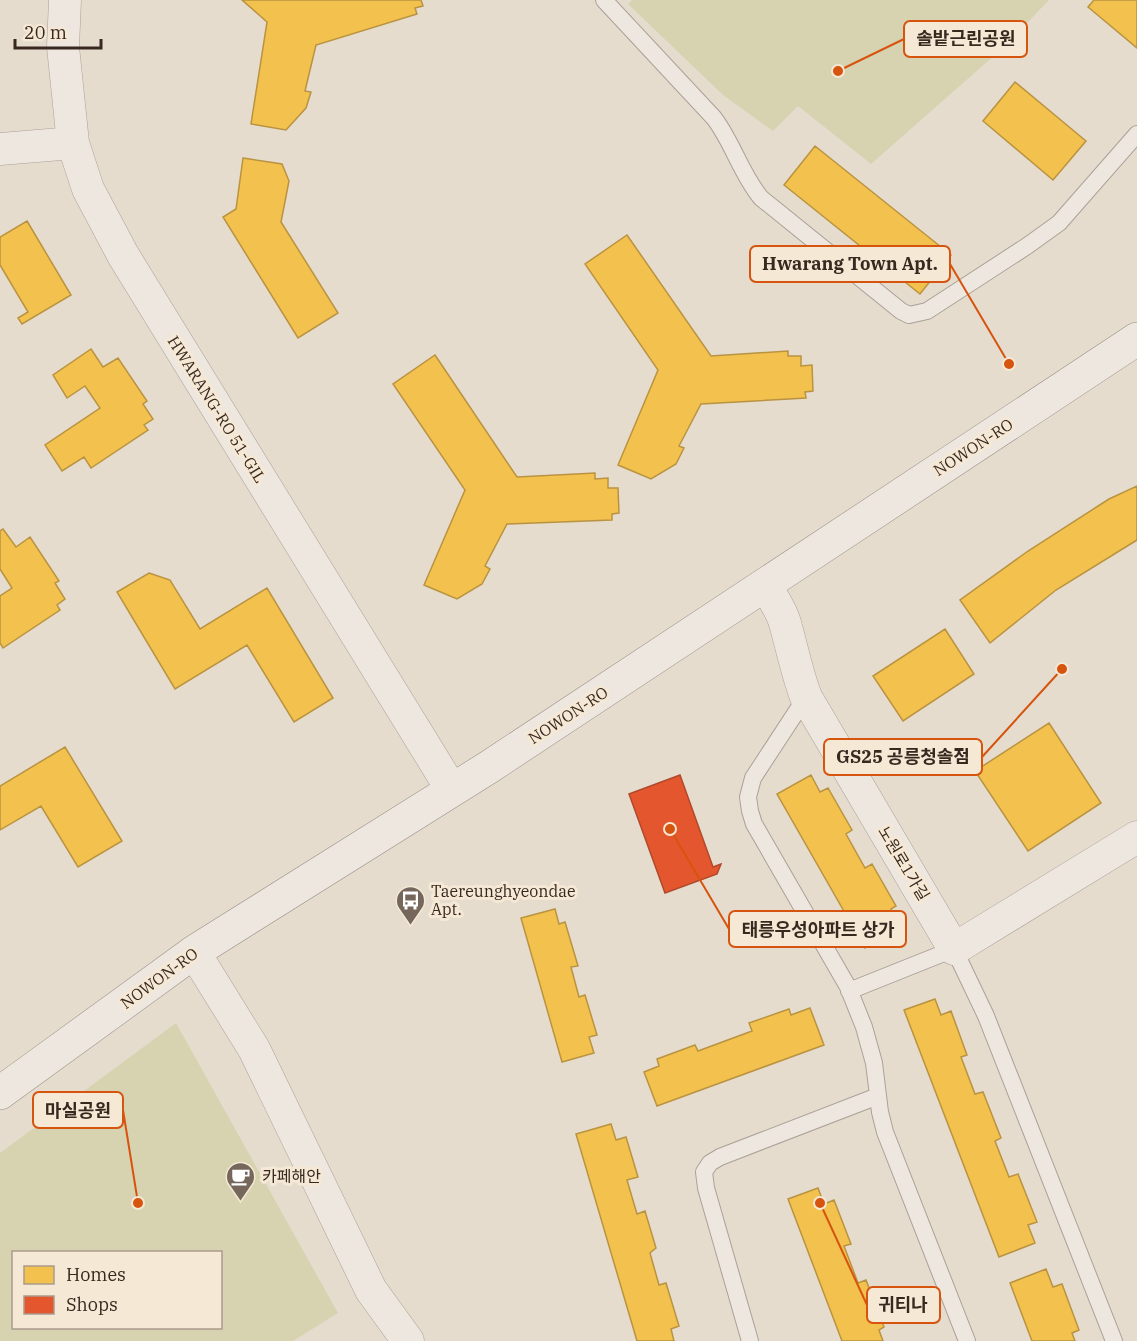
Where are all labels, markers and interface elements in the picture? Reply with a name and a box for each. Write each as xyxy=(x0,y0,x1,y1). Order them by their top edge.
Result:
scale bar xyxy=(15,12,100,50)
text: 20 m xyxy=(24,21,67,44)
callout: 솔밭근린공원 xyxy=(904,21,1027,57)
text: 솔밭근린공원 xyxy=(916,27,1016,50)
callout: Hwarang Town Apt. xyxy=(750,246,950,282)
text: Hwarang Town Apt. xyxy=(762,252,938,275)
street label: HWARANG-RO 51-GIL xyxy=(164,332,270,486)
street label: NOWON-RO xyxy=(929,414,1017,480)
street label: NOWON-RO xyxy=(524,682,612,748)
callout: GS25 공릉청솔점 xyxy=(824,739,982,775)
text: GS25 공릉청솔점 xyxy=(836,745,970,768)
street label: 노원로1가길 xyxy=(874,822,934,904)
place label: Taereunghyeondae Apt. xyxy=(431,881,576,919)
bus stop icon: Taereunghyeondae Apt. xyxy=(394,884,426,926)
callout: 태릉우성아파트 상가 xyxy=(729,911,906,947)
text: 태릉우성아파트 상가 xyxy=(741,918,895,941)
street label: NOWON-RO xyxy=(116,943,202,1013)
callout: 마실공원 xyxy=(33,1092,123,1128)
text: 마실공원 xyxy=(45,1099,111,1122)
cafe icon: 카페해안 xyxy=(225,1160,257,1202)
place label: 카페해안 xyxy=(262,1166,321,1186)
legend xyxy=(12,1251,222,1329)
text: Homes xyxy=(66,1263,126,1286)
callout: 귀티나 xyxy=(867,1287,940,1323)
text: Shops xyxy=(66,1293,118,1316)
text: 귀티나 xyxy=(878,1293,928,1316)

